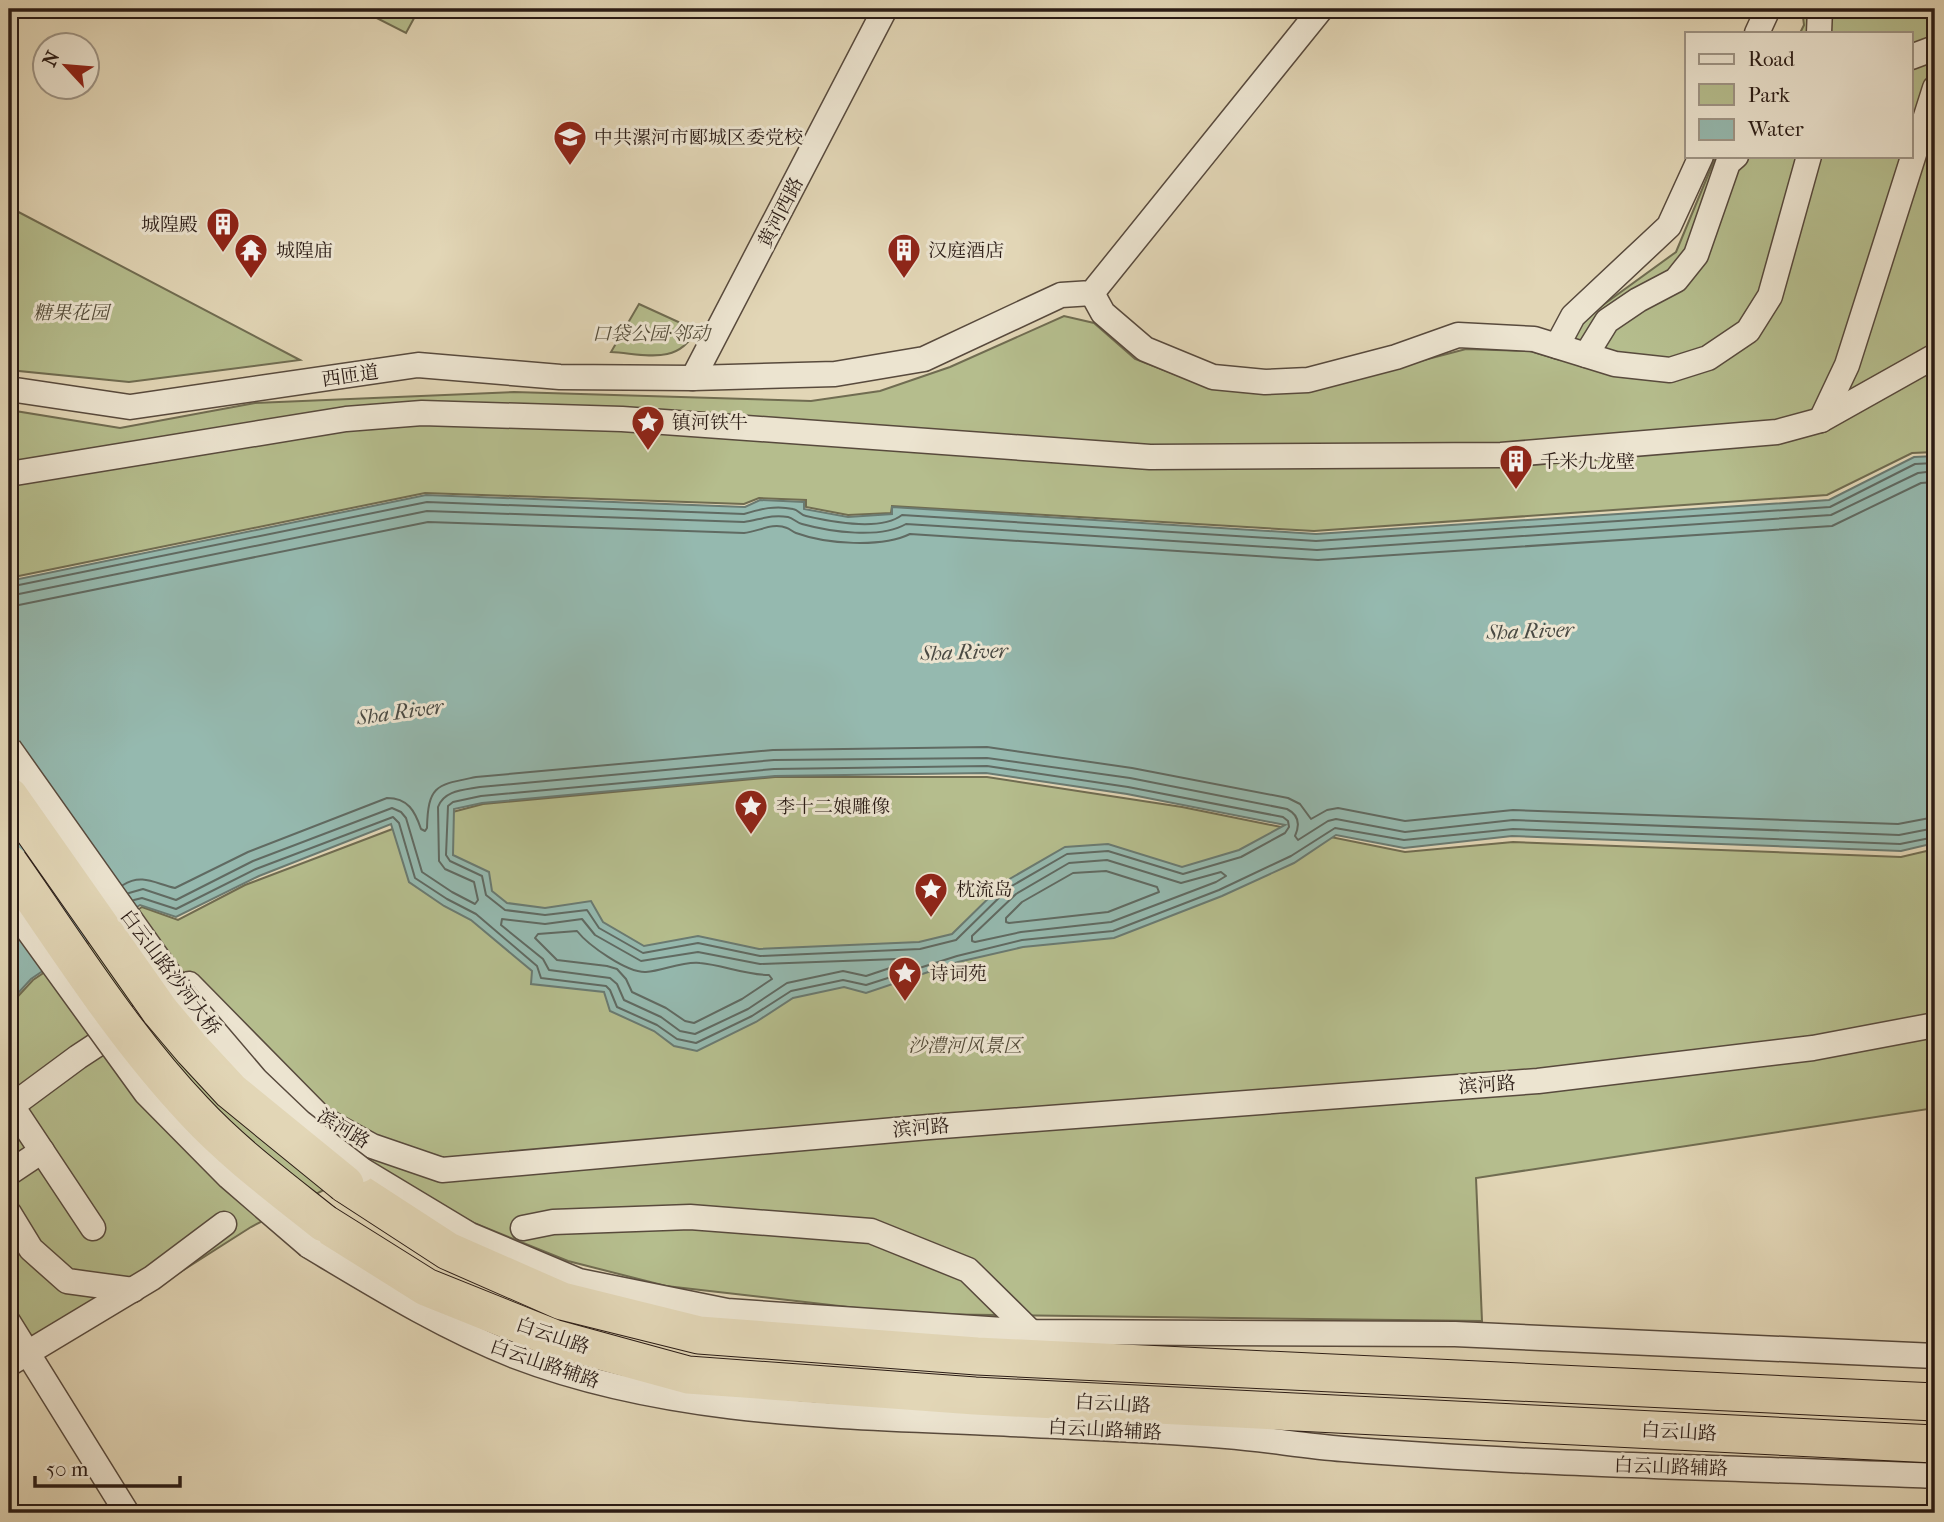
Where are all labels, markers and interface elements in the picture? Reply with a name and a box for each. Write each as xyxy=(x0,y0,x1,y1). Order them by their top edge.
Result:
north arrow xyxy=(32,32,102,102)
legend xyxy=(1685,32,1912,158)
text: N xyxy=(39,47,65,70)
text: Road xyxy=(1748,47,1795,71)
text: Park xyxy=(1748,83,1790,107)
text: Water xyxy=(1747,117,1804,141)
school or university icon: 中共漯河市郾城区委党校 xyxy=(551,118,589,167)
place label: 中共漯河市郾城区委党校 xyxy=(594,127,803,149)
street label: 黄河西路 xyxy=(754,174,808,251)
building icon: 城隍殿 xyxy=(204,205,242,254)
place label: 城隍殿 xyxy=(141,214,198,236)
temple icon: 城隍庙 xyxy=(232,231,270,280)
building icon: 汉庭酒店 xyxy=(885,231,923,280)
place label: 城隍庙 xyxy=(276,240,333,262)
place label: 汉庭酒店 xyxy=(928,240,1004,262)
park label: 糖果花园 xyxy=(33,302,112,324)
park label: 口袋公园·邻动 xyxy=(592,323,713,345)
street label: 西匝道 xyxy=(320,361,380,391)
place icon: 镇河铁牛 xyxy=(629,403,667,452)
place label: 镇河铁牛 xyxy=(672,412,748,434)
building icon: 千米九龙壁 xyxy=(1497,442,1535,491)
place label: 千米九龙壁 xyxy=(1540,451,1635,473)
water label: Sha River xyxy=(1485,617,1576,645)
water label: Sha River xyxy=(919,638,1010,666)
water label: Sha River xyxy=(354,694,446,730)
place icon: 李十二娘雕像 xyxy=(732,787,770,836)
place label: 李十二娘雕像 xyxy=(776,796,890,818)
place icon: 枕流岛 xyxy=(912,870,950,919)
place label: 枕流岛 xyxy=(956,879,1013,901)
street label: 白云山路沙河大桥 xyxy=(116,905,225,1040)
place icon: 诗词苑 xyxy=(886,954,924,1003)
place label: 诗词苑 xyxy=(930,963,987,985)
park label: 沙澧河风景区 xyxy=(908,1035,1025,1057)
street label: 滨河路 xyxy=(1458,1072,1516,1098)
street label: 滨河路 xyxy=(313,1105,374,1153)
street label: 滨河路 xyxy=(892,1115,950,1141)
street label: 白云山路 xyxy=(513,1313,592,1359)
street label: 白云山路辅路 xyxy=(487,1335,602,1393)
street label: 白云山路 xyxy=(1074,1391,1151,1417)
street label: 白云山路辅路 xyxy=(1047,1416,1162,1444)
street label: 白云山路 xyxy=(1640,1419,1717,1445)
scale bar xyxy=(35,1445,180,1489)
street label: 白云山路辅路 xyxy=(1614,1454,1728,1480)
text: 50 m xyxy=(46,1457,89,1481)

